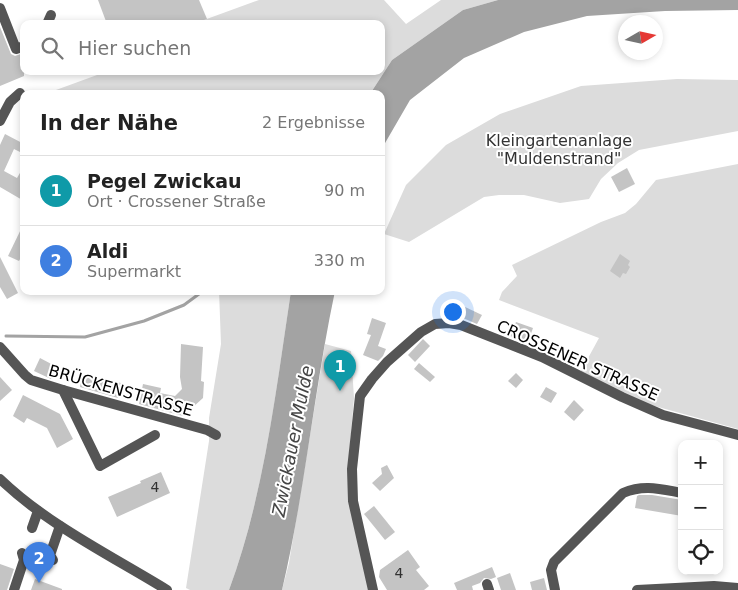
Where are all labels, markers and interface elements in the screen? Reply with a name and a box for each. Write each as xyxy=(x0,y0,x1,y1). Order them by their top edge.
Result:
north arrow xyxy=(618,15,663,60)
search box xyxy=(20,20,385,75)
icon: search xyxy=(38,34,66,62)
text: Hier suchen xyxy=(78,37,191,59)
text: In der Nähe xyxy=(40,111,178,135)
text: 2 Ergebnisse xyxy=(262,113,365,132)
park label: Kleingartenanlage "Muldenstrand" xyxy=(486,131,632,168)
text: Pegel Zwickau xyxy=(87,170,242,192)
text: 1 xyxy=(50,181,62,200)
text: 90 m xyxy=(324,181,365,200)
text: Ort · Crossener Straße xyxy=(87,192,266,211)
text: Aldi xyxy=(87,240,128,262)
text: 2 xyxy=(50,251,62,270)
text: 330 m xyxy=(314,251,365,270)
text: Supermarkt xyxy=(87,262,181,281)
your location xyxy=(440,299,466,325)
street label: CROSSENER STRASSE xyxy=(494,316,662,405)
pin: 1 xyxy=(324,350,356,391)
street label: BRÜCKENSTRASSE xyxy=(46,361,195,420)
water label: Zwickauer Mulde xyxy=(267,364,317,519)
map controls xyxy=(678,440,723,575)
button: + xyxy=(678,440,723,485)
house number: 4 xyxy=(151,479,160,495)
button: − xyxy=(678,485,723,530)
button: locate xyxy=(678,530,723,575)
pin: 2 xyxy=(23,542,55,583)
house number: 4 xyxy=(395,565,404,581)

